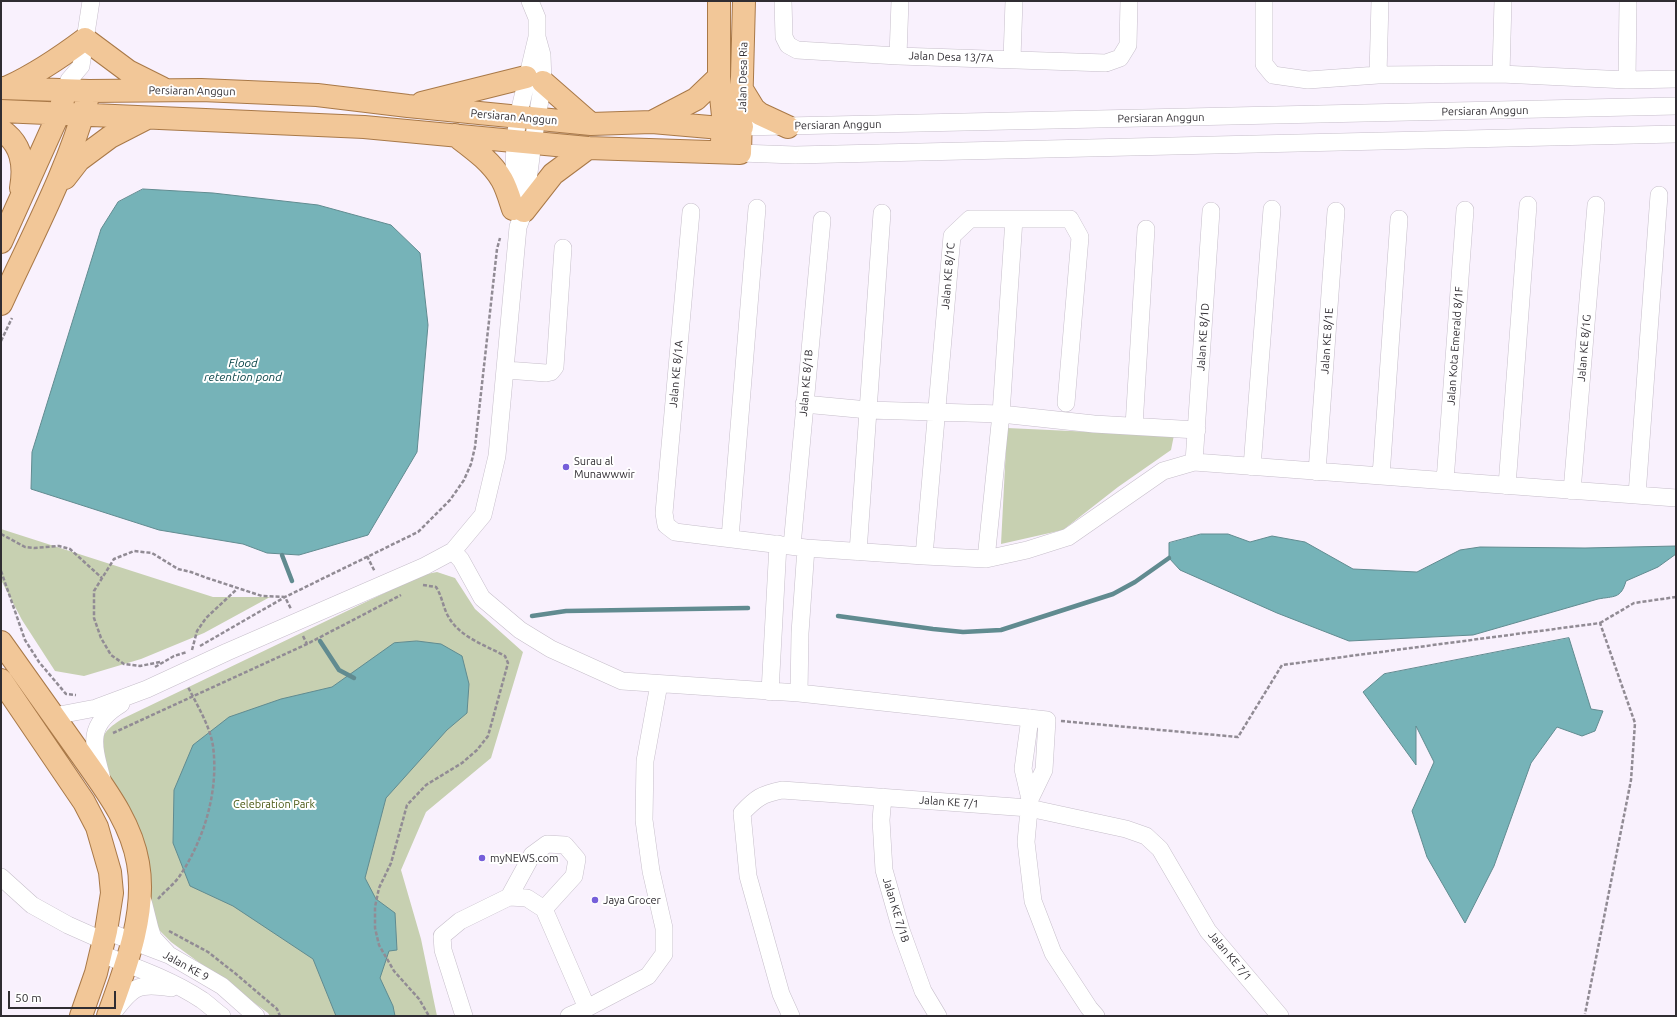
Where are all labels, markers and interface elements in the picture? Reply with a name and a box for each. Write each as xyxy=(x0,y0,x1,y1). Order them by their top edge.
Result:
street label: Jalan Desa Ria xyxy=(736,42,750,112)
street label: Jalan Desa 13/7A xyxy=(908,49,994,65)
street label: Persiaran Anggun xyxy=(148,84,236,98)
street label: Persiaran Anggun xyxy=(1441,104,1529,118)
street label: Persiaran Anggun xyxy=(470,107,558,127)
street label: Persiaran Anggun xyxy=(1117,111,1205,125)
street label: Persiaran Anggun xyxy=(794,118,882,132)
street label: Jalan KE 8/1C xyxy=(939,242,957,310)
street label: Jalan Kota Emerald 8/1F xyxy=(1444,286,1466,406)
street label: Jalan KE 8/1D xyxy=(1194,303,1212,371)
street label: Jalan KE 8/1E xyxy=(1318,307,1336,375)
street label: Jalan KE 8/1G xyxy=(1574,314,1594,382)
street label: Jalan KE 8/1A xyxy=(666,340,686,408)
street label: Jalan KE 8/1B xyxy=(796,349,816,417)
water label: Flood retention pond xyxy=(204,356,282,384)
place label: Surau al Munawwwir xyxy=(574,454,635,480)
marker: Surau al Munawwwir xyxy=(561,462,571,472)
street label: Jalan KE 7/1 xyxy=(918,793,980,811)
park label: Celebration Park xyxy=(233,797,315,811)
place label: myNEWS.com xyxy=(490,851,559,865)
marker: myNEWS.com xyxy=(477,853,487,863)
street label: Jalan KE 7/1B xyxy=(880,876,912,944)
place label: Jaya Grocer xyxy=(603,893,661,907)
marker: Jaya Grocer xyxy=(590,895,600,905)
street label: Jalan KE 7/1 xyxy=(1206,929,1254,983)
street label: Jalan KE 9 xyxy=(161,948,211,984)
scale bar xyxy=(10,983,118,1009)
text: 50 m xyxy=(15,991,42,1004)

